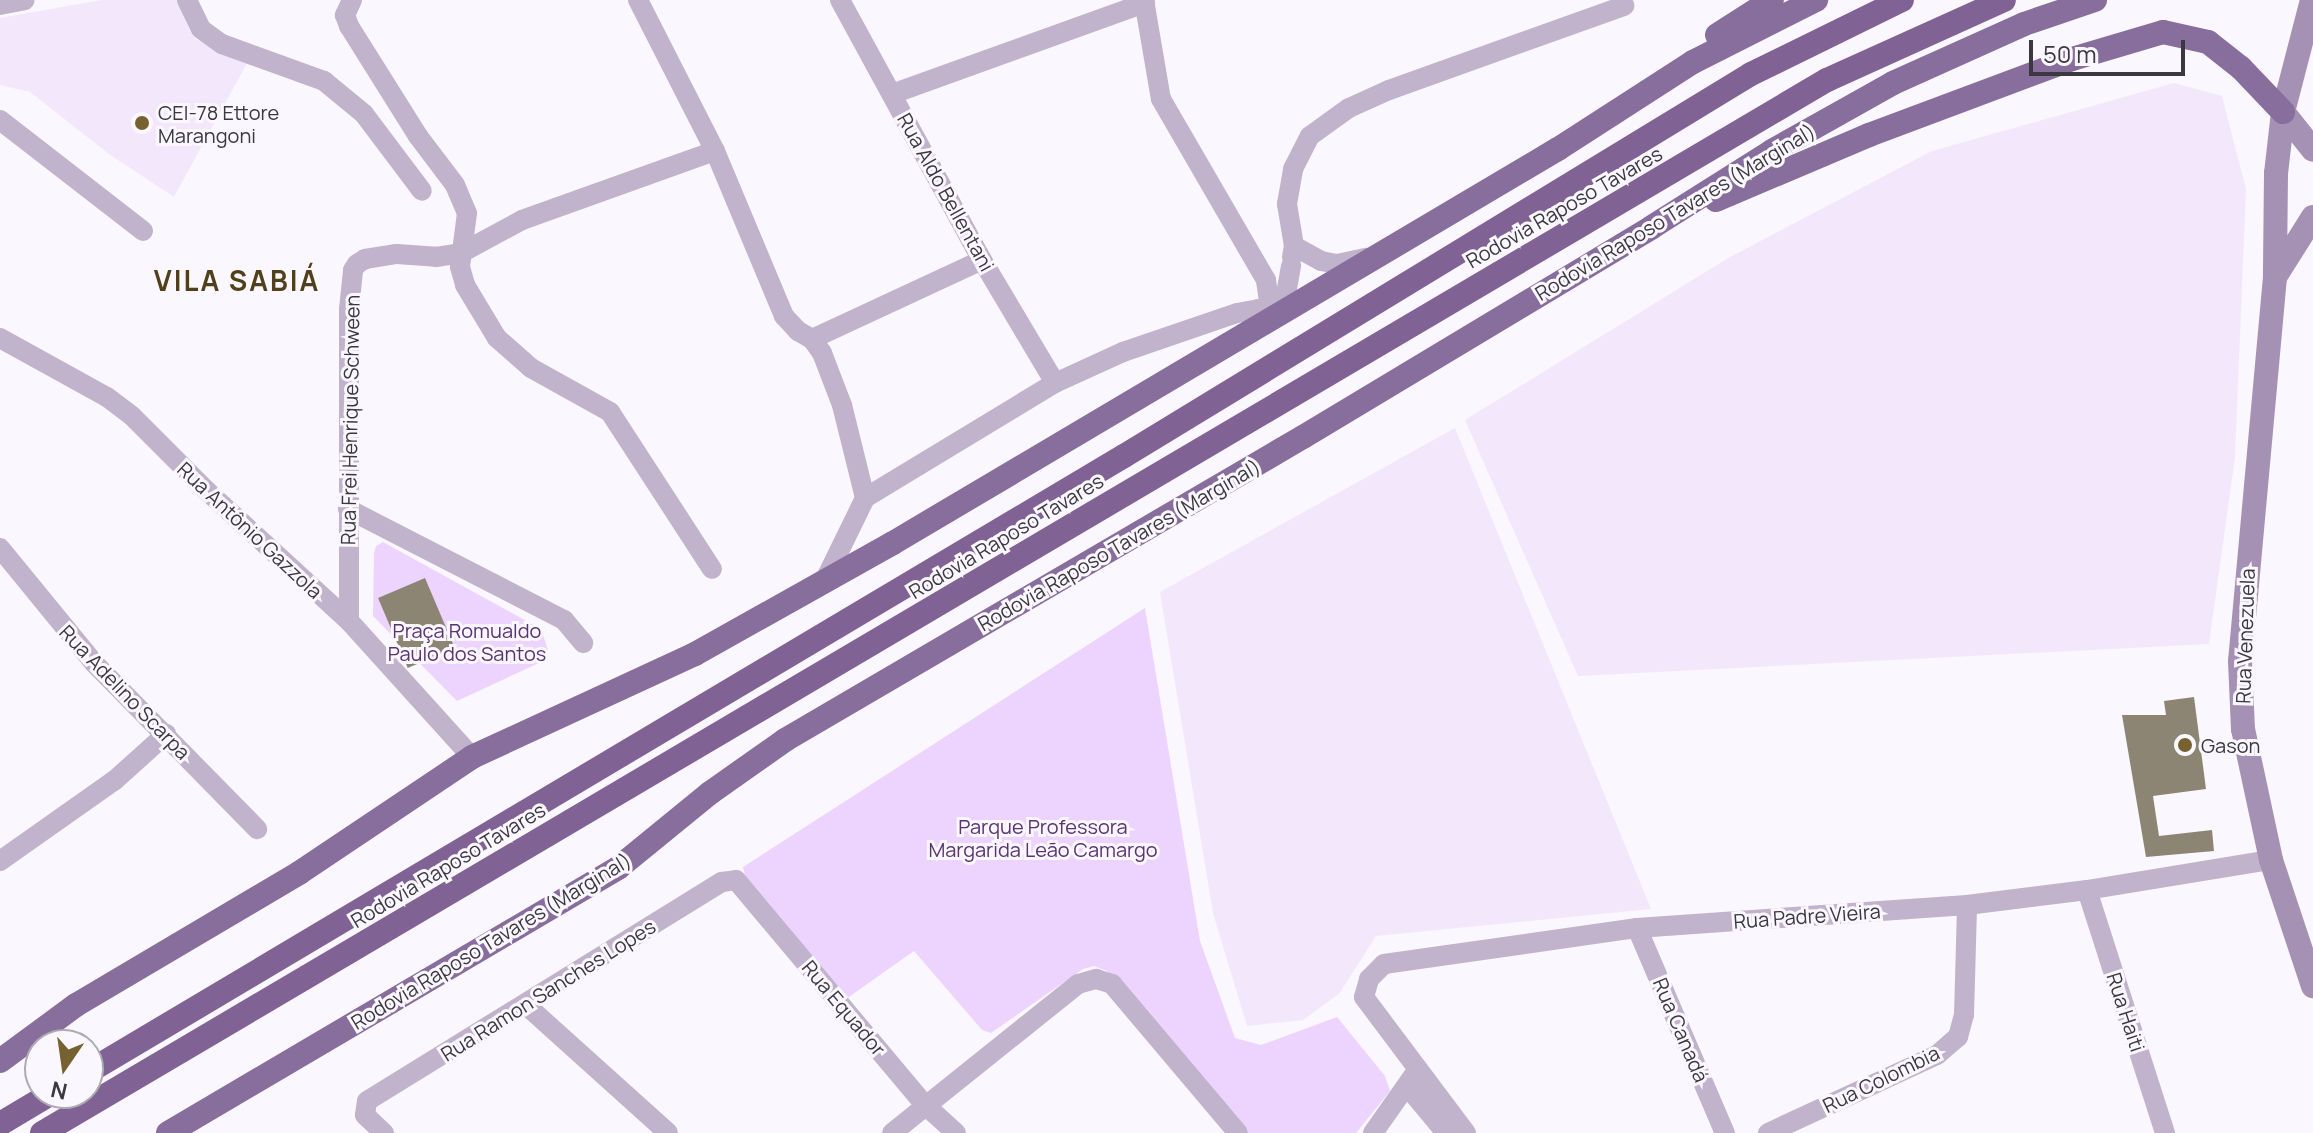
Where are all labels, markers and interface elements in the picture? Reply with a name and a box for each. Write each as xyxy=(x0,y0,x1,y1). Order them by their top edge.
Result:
scale bar xyxy=(2033,24,2189,74)
text: 50 m xyxy=(2043,37,2097,70)
place label: CEI-78 Ettore Marangoni xyxy=(158,100,279,147)
street label: Rua Aldo Bellentani xyxy=(893,109,999,275)
marker: CEI-78 Ettore Marangoni xyxy=(133,114,151,132)
street label: Rodovia Raposo Tavares (Marginal) xyxy=(1531,119,1819,305)
street label: Rodovia Raposo Tavares xyxy=(1462,141,1666,273)
district label: VILA SABIÁ xyxy=(154,263,320,297)
street label: Rua Frei Henrique Schween xyxy=(336,295,364,545)
street label: Rodovia Raposo Tavares (Marginal) xyxy=(973,454,1265,636)
street label: Rua Antônio Gazzola xyxy=(173,457,327,603)
street label: Rodovia Raposo Tavares xyxy=(905,468,1107,604)
street label: Rua Venezuela xyxy=(2231,568,2259,704)
park label: Praça Romualdo Paulo dos Santos xyxy=(388,618,546,665)
street label: Rua Adelino Scarpa xyxy=(55,620,195,764)
place label: Gason xyxy=(2201,733,2260,757)
marker: Gason xyxy=(2176,736,2194,754)
street label: Rodovia Raposo Tavares xyxy=(347,797,549,933)
park label: Parque Professora Margarida Leão Camargo xyxy=(928,814,1158,861)
street label: Rodovia Raposo Tavares (Marginal) xyxy=(347,848,635,1034)
street label: Rua Padre Vieira xyxy=(1733,899,1881,933)
street label: Rua Ramon Sanches Lopes xyxy=(436,914,660,1066)
street label: Rua Equador xyxy=(797,956,891,1060)
street label: Rua Haiti xyxy=(2102,969,2150,1055)
street label: Rua Canadá xyxy=(1648,974,1714,1086)
north arrow xyxy=(24,1029,104,1109)
street label: Rua Colombia xyxy=(1819,1040,1943,1118)
text: N xyxy=(48,1074,70,1107)

